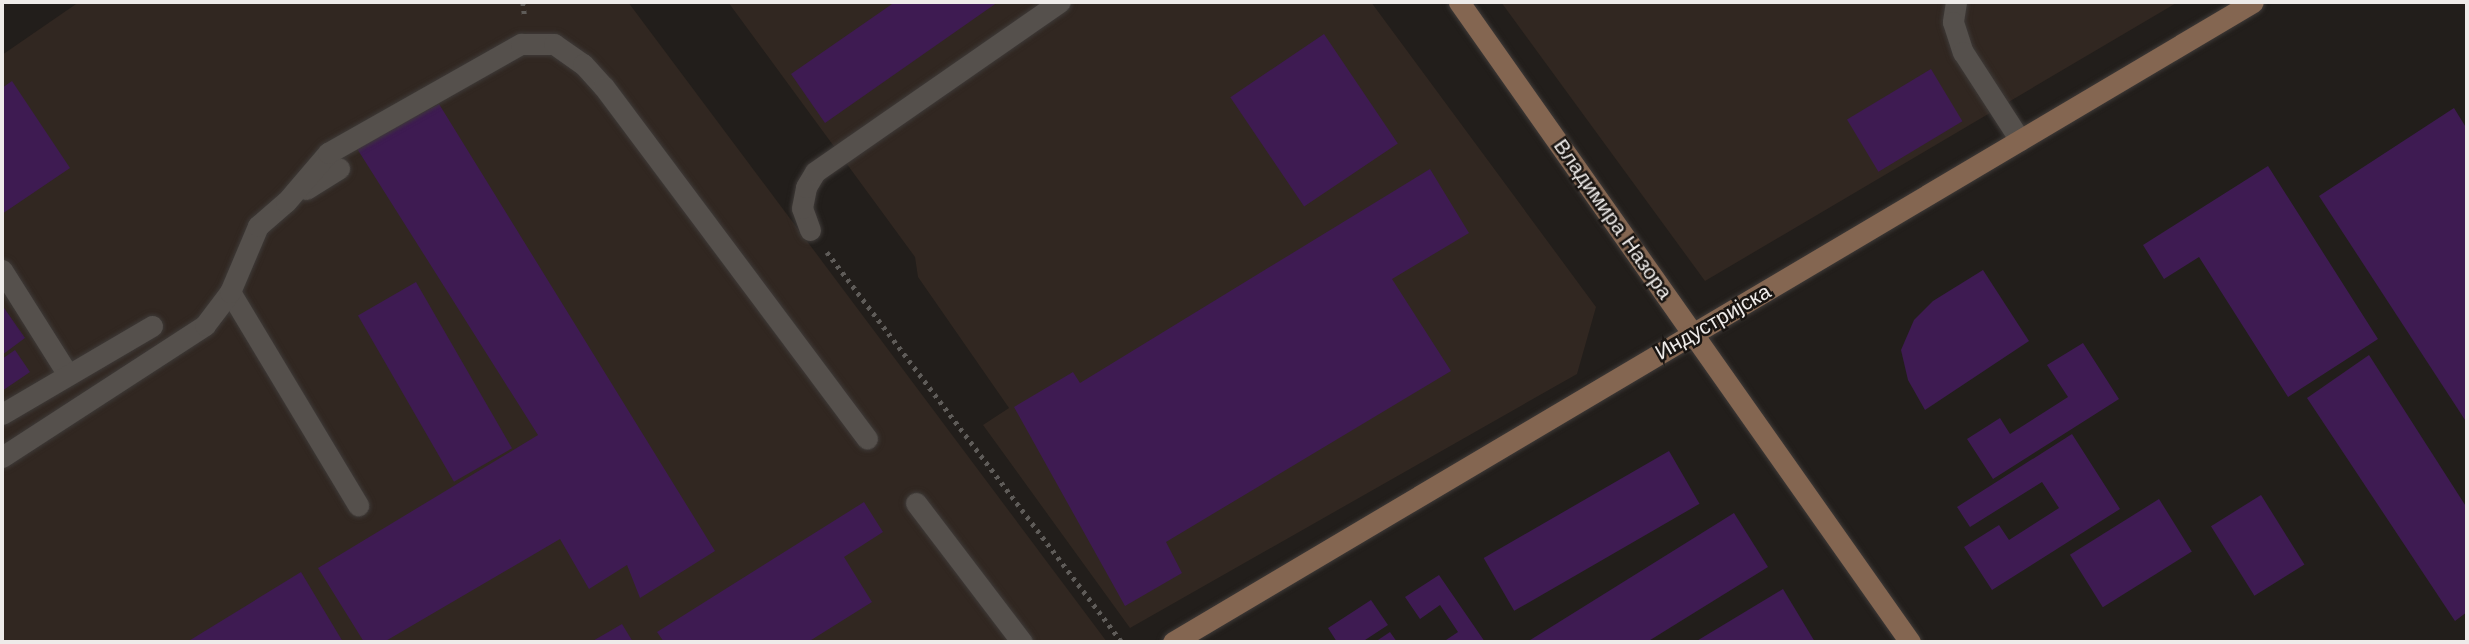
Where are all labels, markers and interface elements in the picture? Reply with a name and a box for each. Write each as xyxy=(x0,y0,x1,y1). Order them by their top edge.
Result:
street label: Владимира Назора xyxy=(1548,134,1678,304)
street label: Индустријска xyxy=(1651,279,1775,365)

